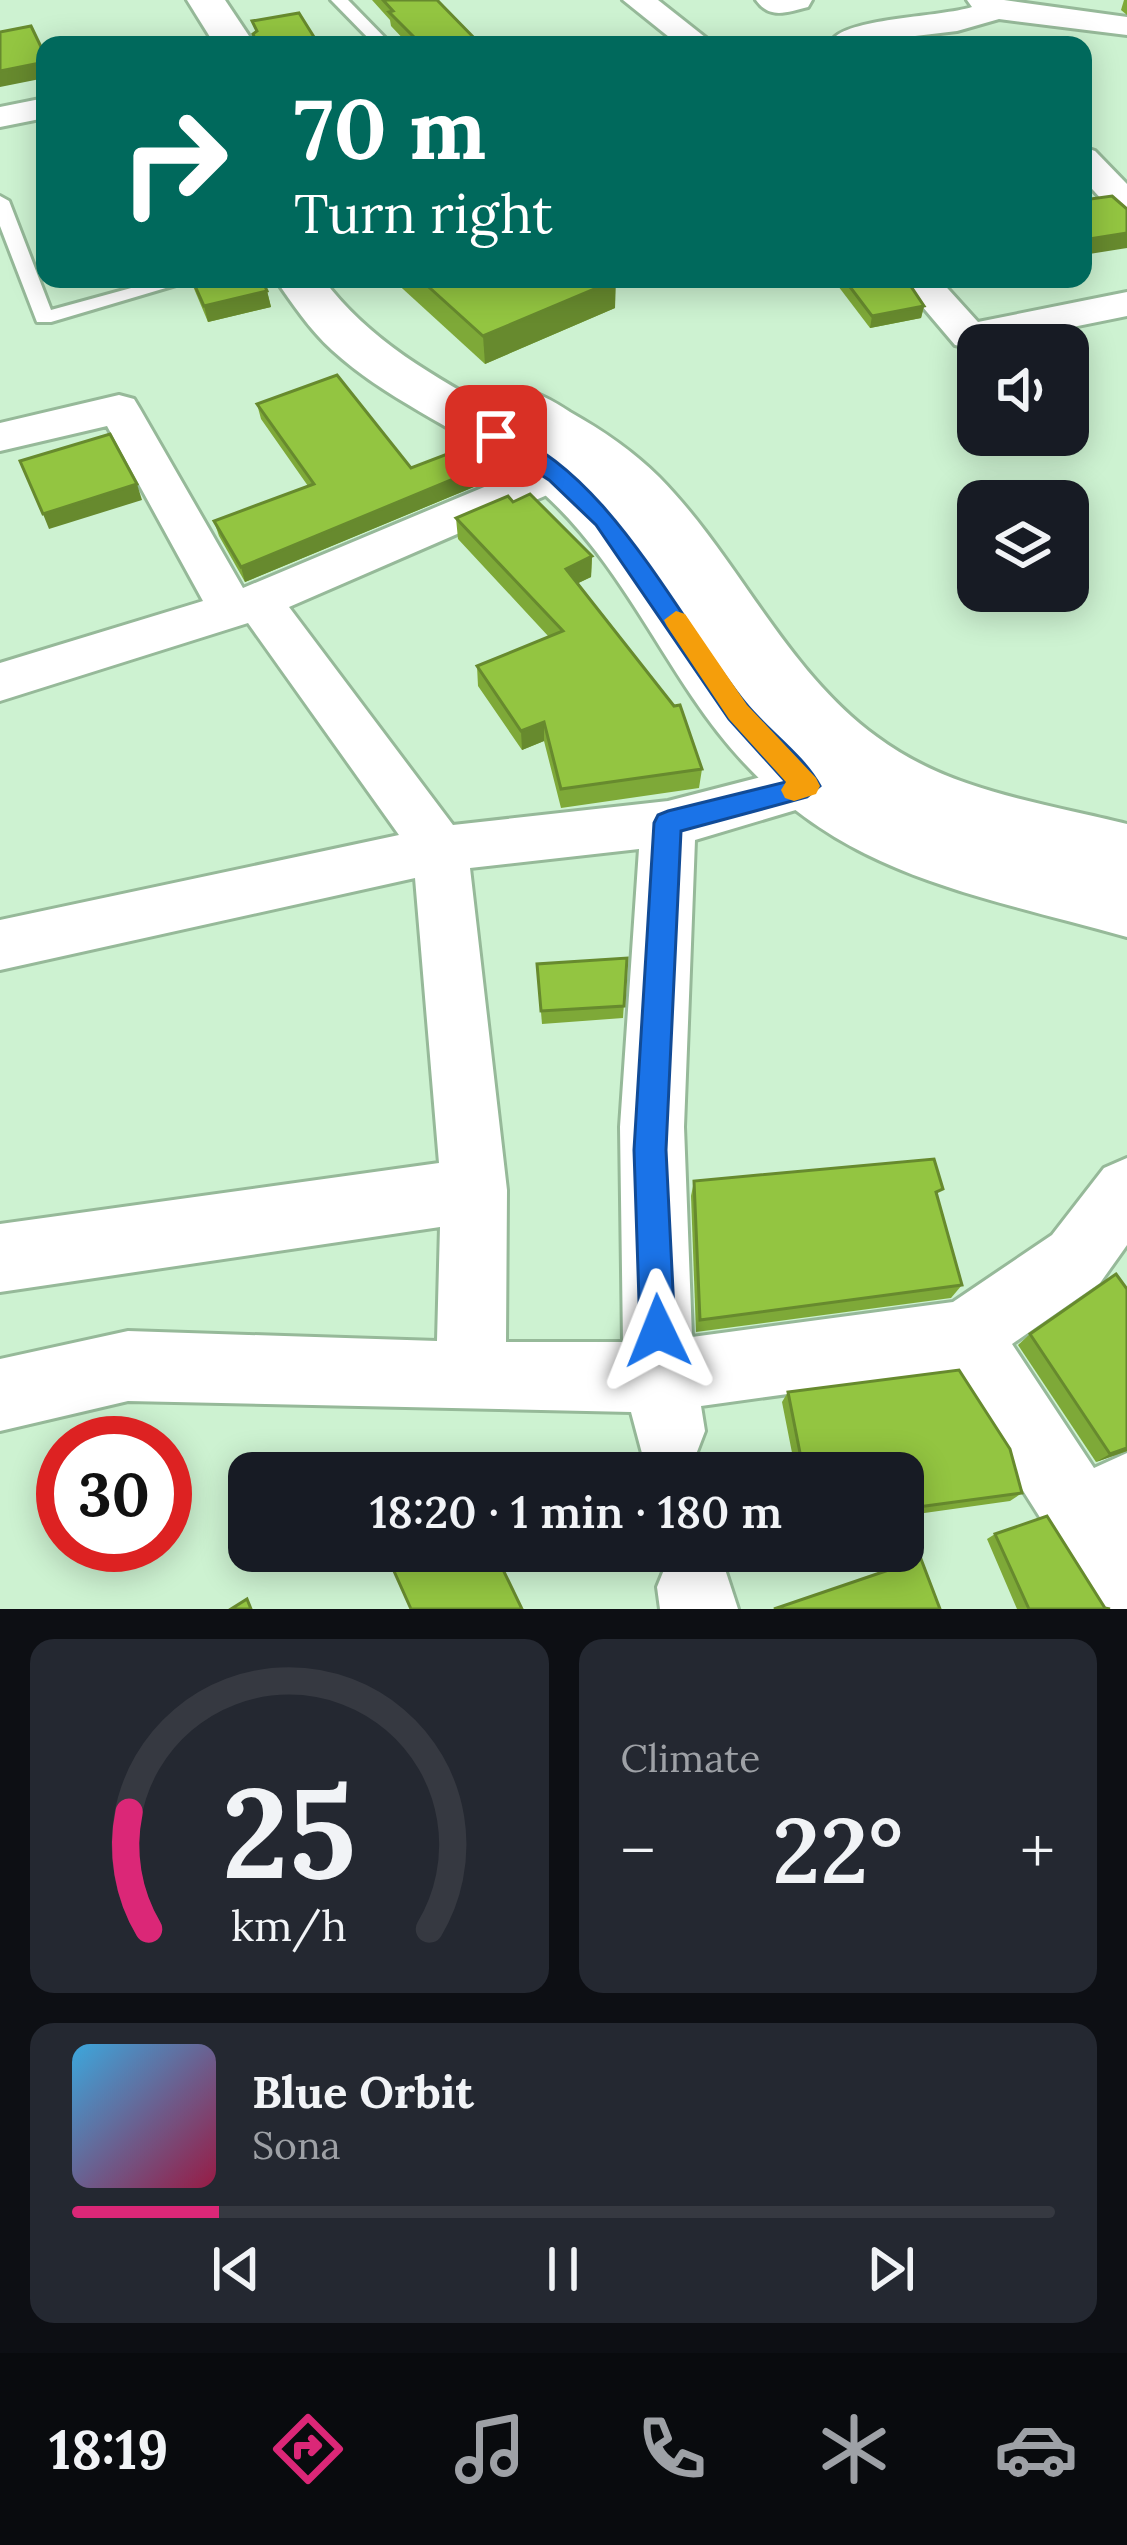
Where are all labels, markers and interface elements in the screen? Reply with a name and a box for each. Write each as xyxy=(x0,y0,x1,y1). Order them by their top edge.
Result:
text: 70 m xyxy=(294,74,486,182)
icon: right xyxy=(96,84,252,240)
text: Turn right xyxy=(294,179,553,248)
map controls xyxy=(957,324,1089,612)
button: sound xyxy=(957,324,1089,456)
pin xyxy=(445,385,547,487)
icon: arrive xyxy=(463,403,529,469)
button: layers xyxy=(957,480,1089,612)
position arrow xyxy=(595,1268,721,1394)
speed limit sign: 30 xyxy=(36,1416,192,1572)
text: 18:20 · 1 min · 180 m xyxy=(370,1483,782,1540)
text: Climate xyxy=(621,1733,760,1783)
text: 25 xyxy=(222,1752,356,1912)
text: 22° xyxy=(772,1792,903,1908)
text: − xyxy=(621,1808,655,1892)
text: + xyxy=(1020,1808,1055,1892)
text: km/h xyxy=(231,1898,347,1953)
text: Blue Orbit xyxy=(252,2063,474,2120)
text: Sona xyxy=(252,2120,341,2170)
icon: previous xyxy=(203,2236,269,2302)
icon: pause xyxy=(530,2236,596,2302)
icon: next xyxy=(858,2236,924,2302)
icon: directions xyxy=(266,2407,350,2491)
icon: music xyxy=(448,2407,532,2491)
icon: phone xyxy=(630,2407,714,2491)
icon: climate xyxy=(812,2407,896,2491)
icon: car xyxy=(994,2407,1078,2491)
text: 18:19 xyxy=(49,2415,168,2484)

